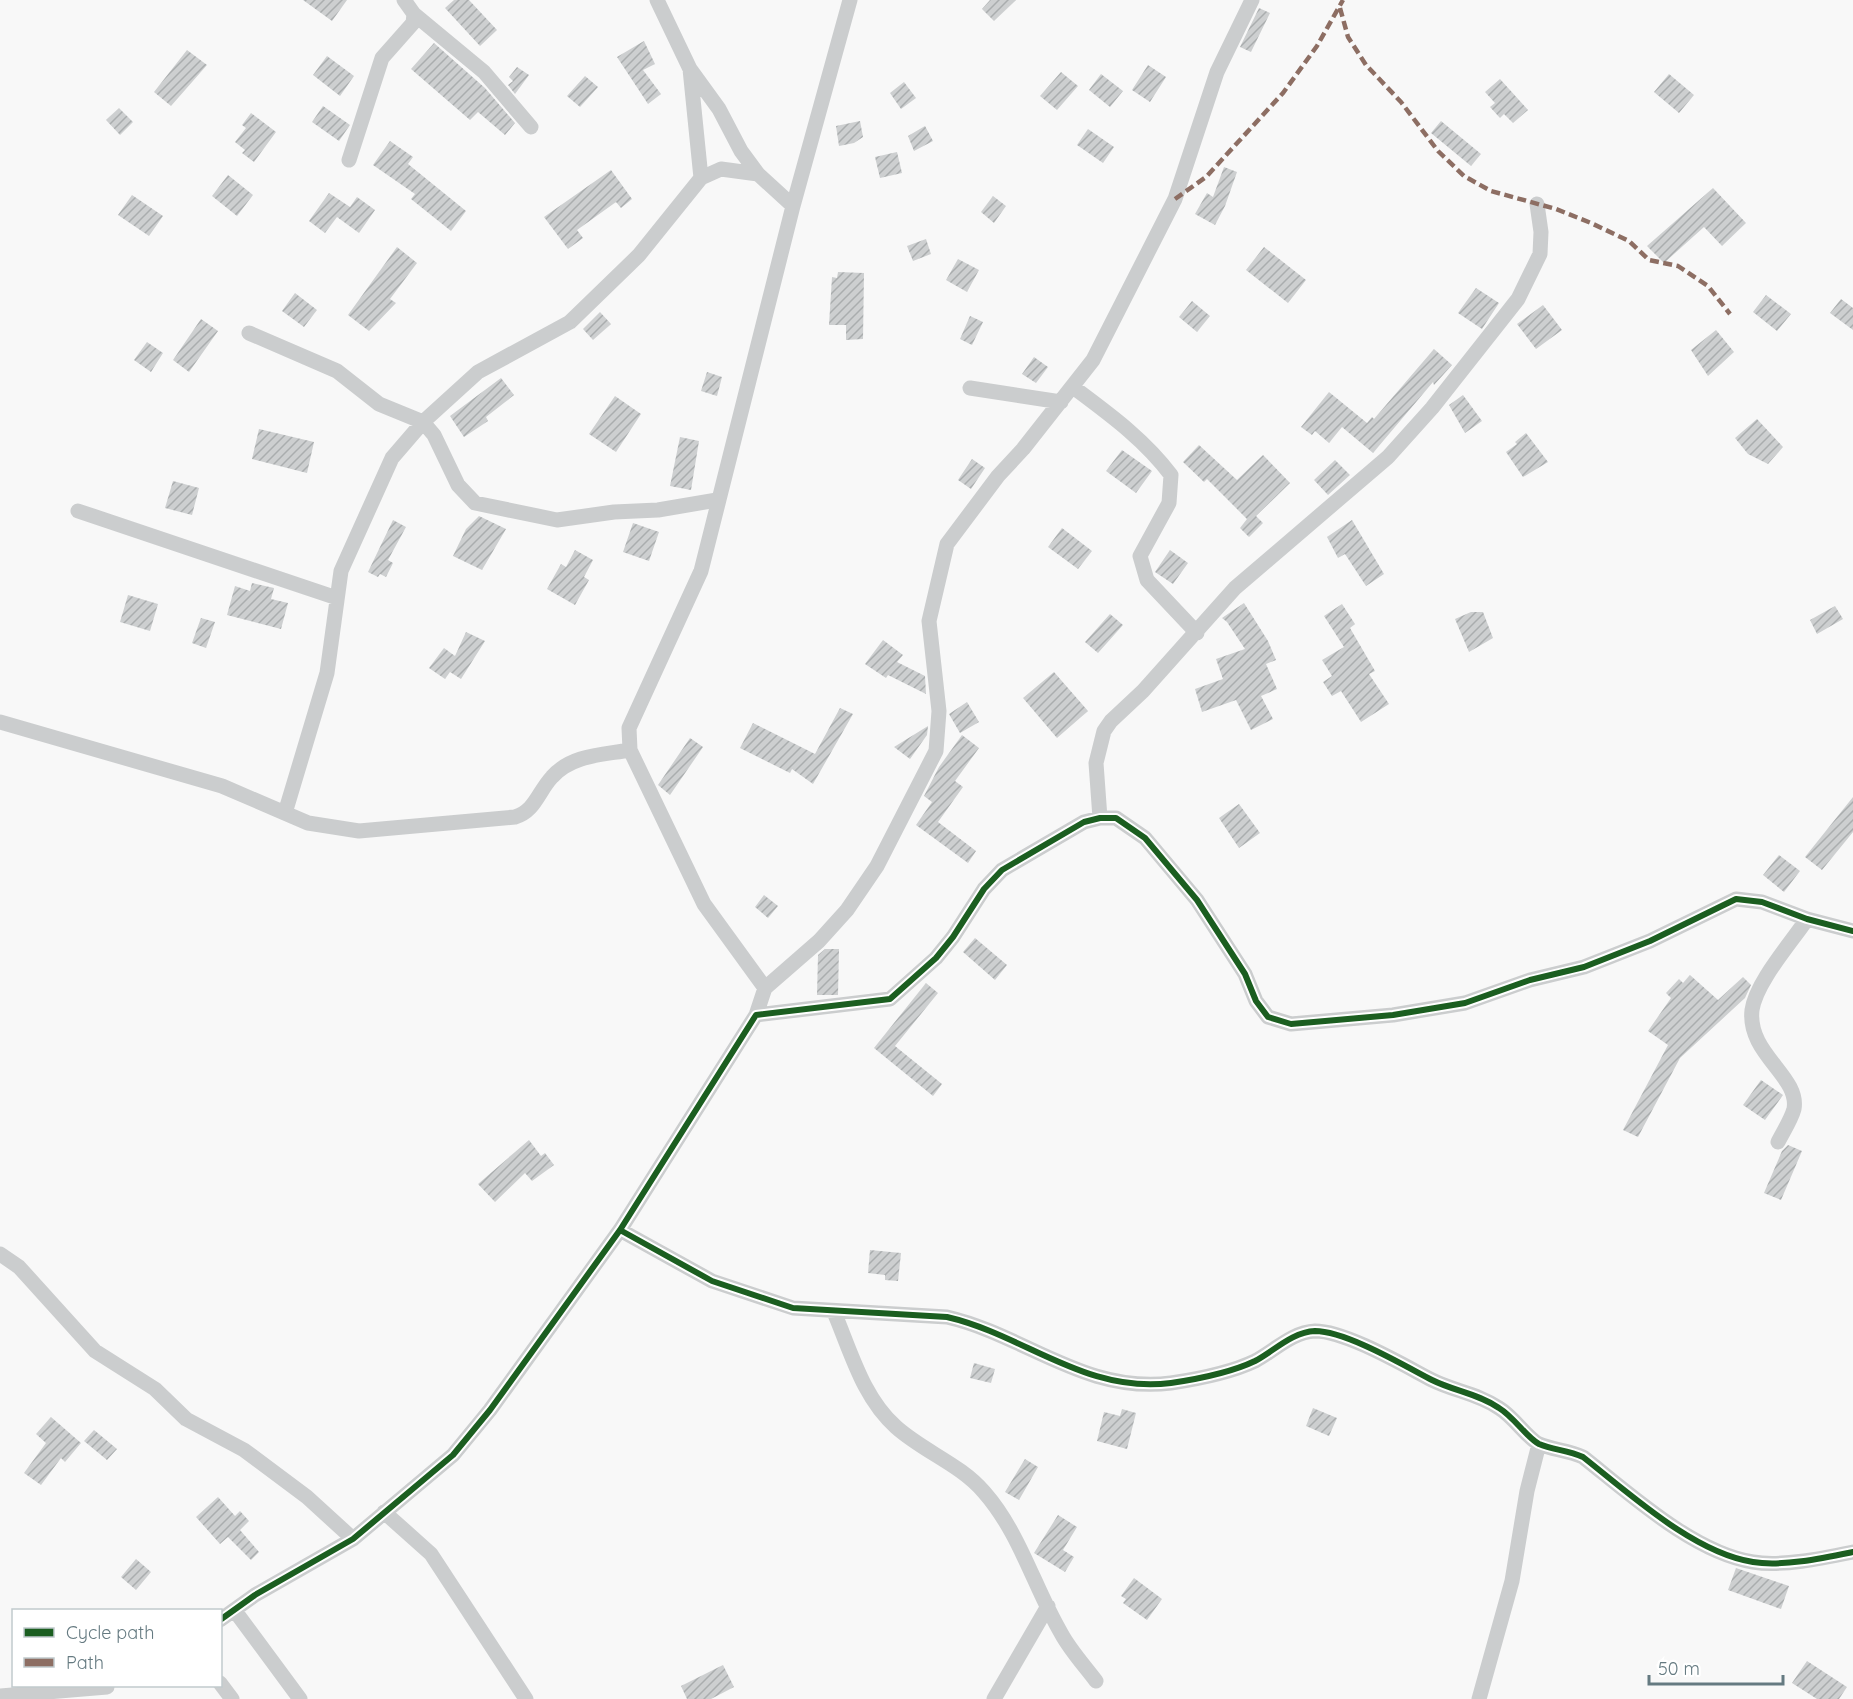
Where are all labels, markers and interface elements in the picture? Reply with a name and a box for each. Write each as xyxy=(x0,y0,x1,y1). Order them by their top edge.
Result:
legend xyxy=(12,1609,222,1687)
text: Cycle path xyxy=(66,1621,154,1644)
scale bar xyxy=(1649,1648,1782,1686)
text: Path xyxy=(66,1651,104,1674)
text: 50 m xyxy=(1658,1657,1700,1680)

